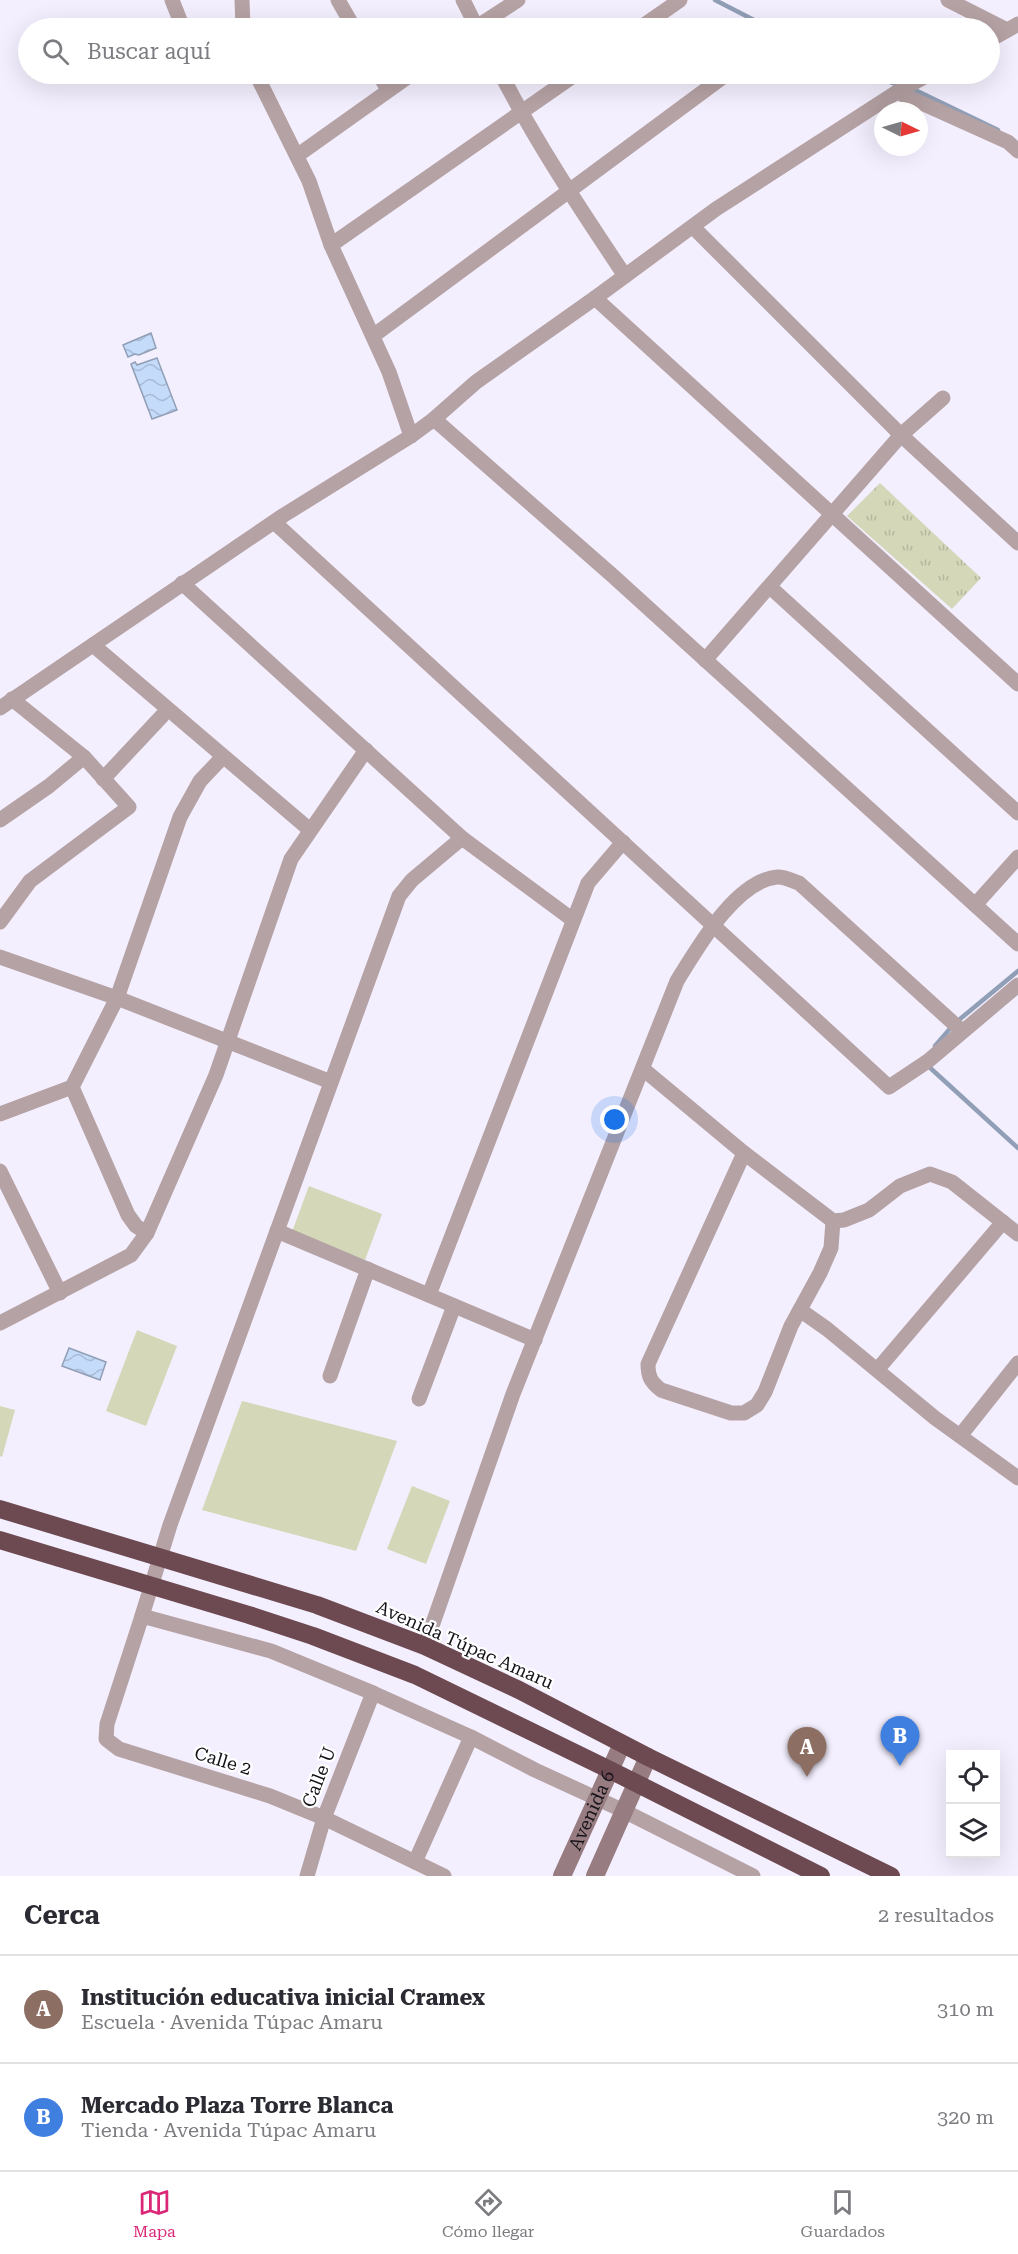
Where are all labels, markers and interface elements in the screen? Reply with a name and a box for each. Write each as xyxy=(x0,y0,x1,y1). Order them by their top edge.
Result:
search box xyxy=(18,18,1000,84)
icon: search xyxy=(39,35,72,68)
text: Buscar aquí xyxy=(87,39,211,64)
north arrow xyxy=(874,102,928,156)
your location xyxy=(600,1105,629,1134)
street label: Avenida Túpac Amaru xyxy=(373,1596,557,1693)
pin: B xyxy=(880,1716,920,1766)
pin: A xyxy=(788,1728,826,1777)
street label: Calle 2 xyxy=(192,1742,254,1779)
street label: Calle U xyxy=(297,1744,340,1810)
map controls xyxy=(946,1750,1000,1858)
button: locate xyxy=(946,1750,1000,1804)
street label: Avenida 6 xyxy=(564,1767,619,1853)
button: layers xyxy=(946,1804,1000,1858)
text: Cerca xyxy=(24,1900,100,1930)
text: 2 resultados xyxy=(878,1903,994,1927)
text: Institución educativa inicial Cramex xyxy=(81,1985,485,2010)
text: A xyxy=(36,1997,51,2021)
text: 310 m xyxy=(937,1997,994,2021)
text: Escuela · Avenida Túpac Amaru xyxy=(81,2010,383,2034)
text: Mercado Plaza Torre Blanca xyxy=(81,2093,393,2118)
text: B xyxy=(36,2105,51,2129)
text: 320 m xyxy=(937,2105,994,2129)
text: Tienda · Avenida Túpac Amaru xyxy=(81,2118,376,2142)
tab: Mapa xyxy=(133,2186,176,2241)
tab: Cómo llegar xyxy=(442,2186,534,2241)
tab: Guardados xyxy=(801,2186,885,2241)

